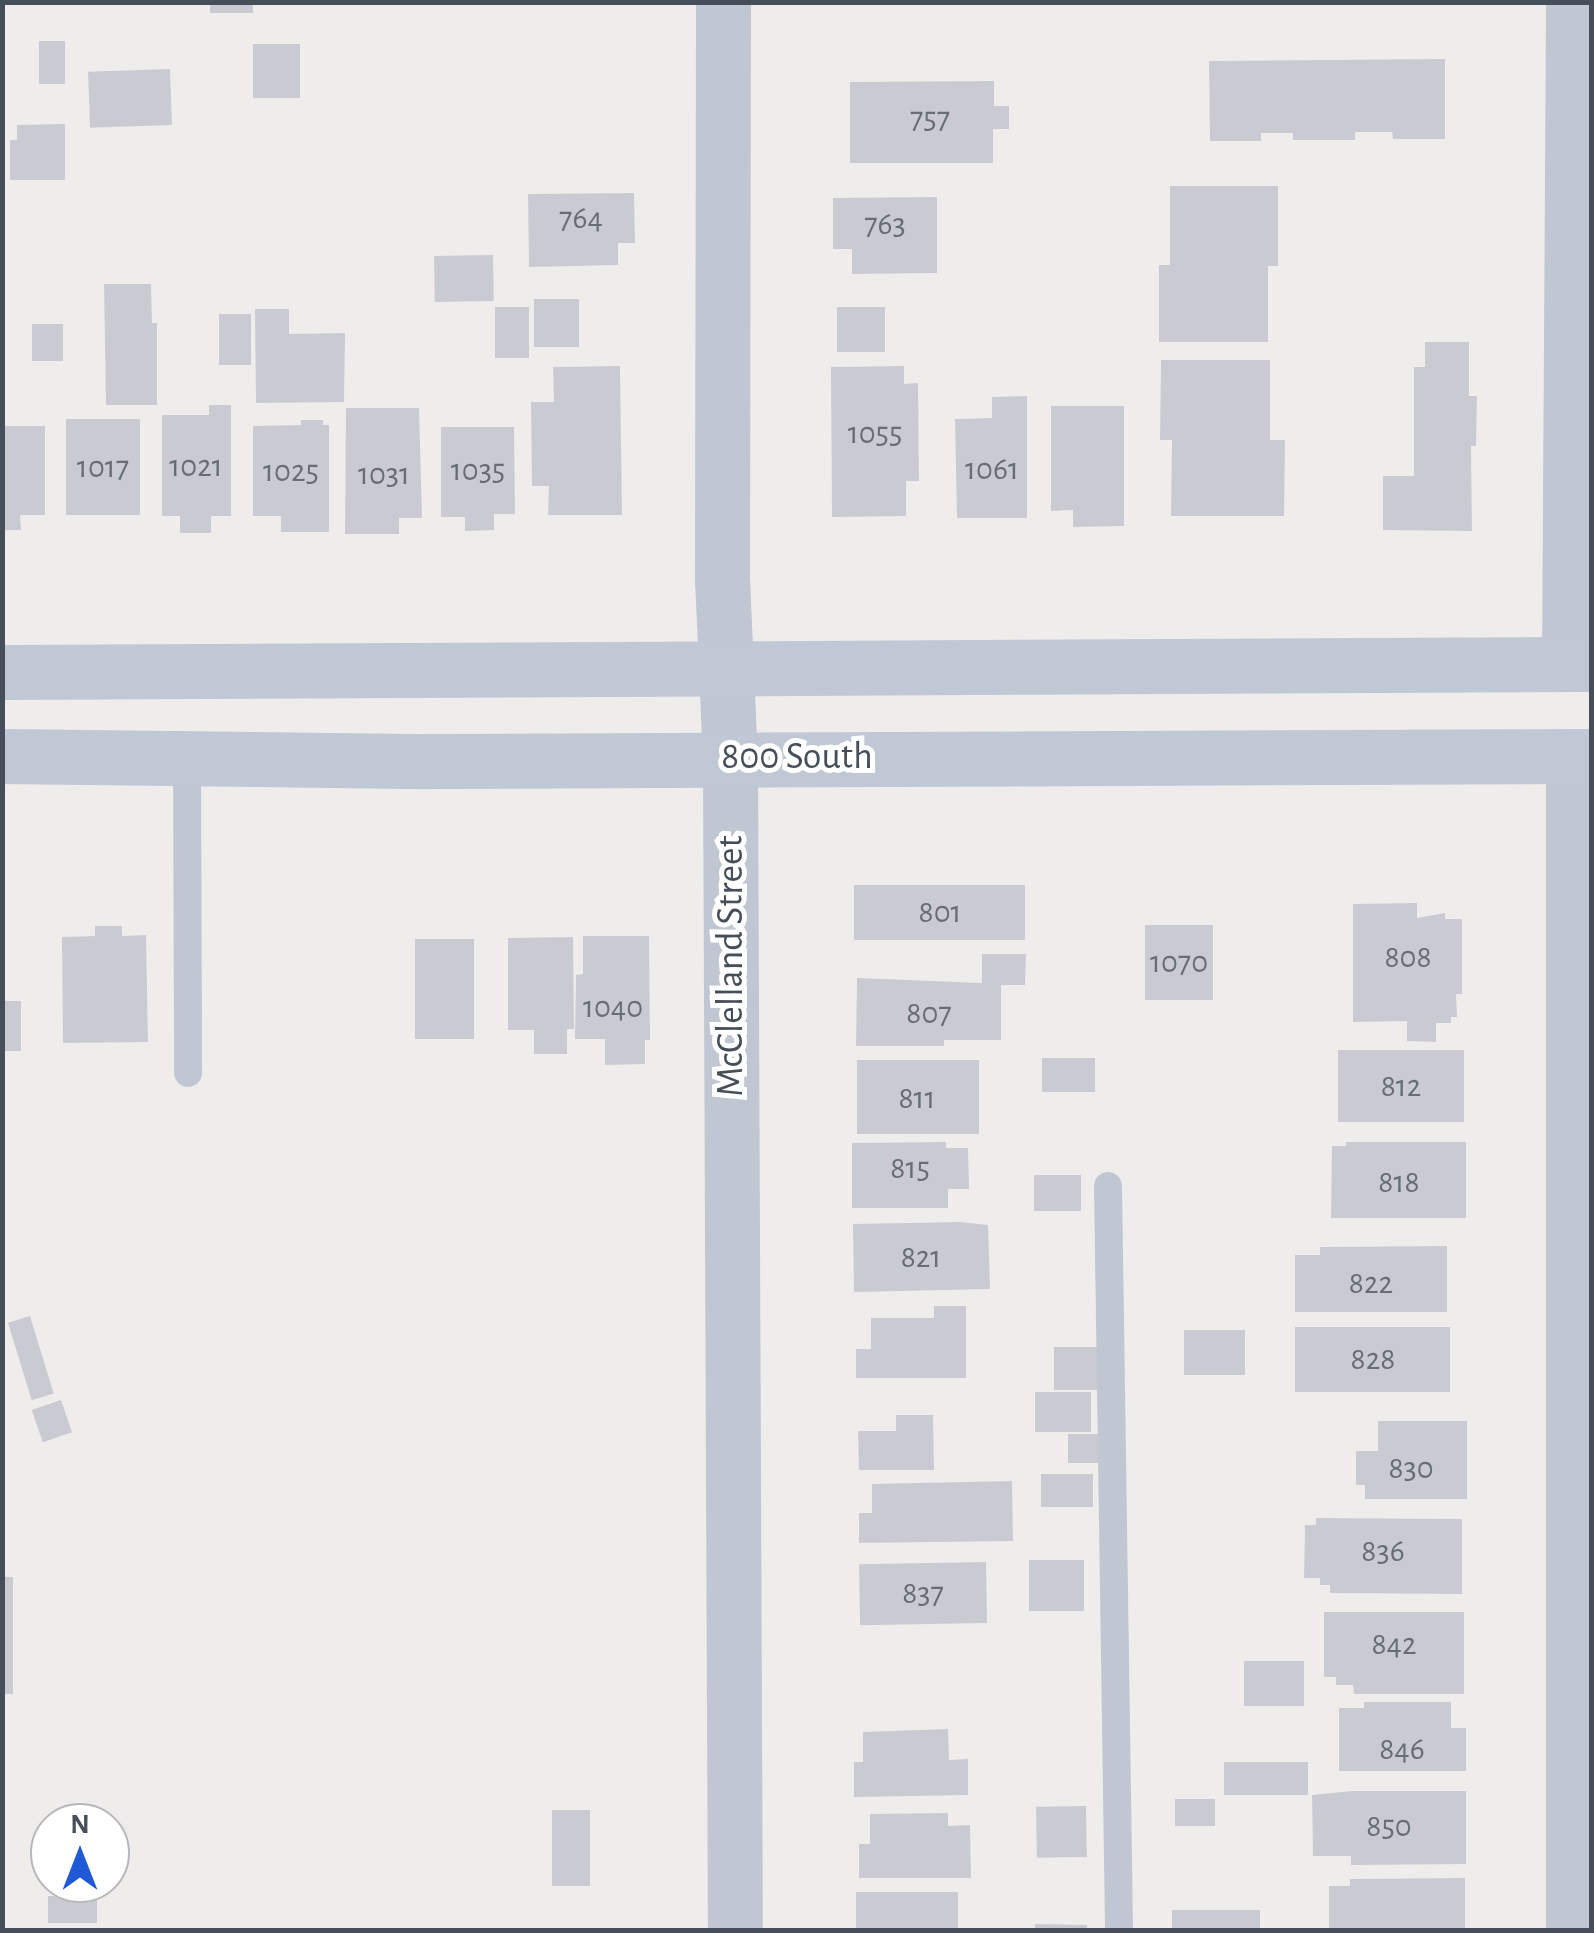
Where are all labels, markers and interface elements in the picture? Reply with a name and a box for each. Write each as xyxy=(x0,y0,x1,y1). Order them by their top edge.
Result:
house number: 757 xyxy=(910,99,950,137)
house number: 764 xyxy=(559,199,603,237)
house number: 763 xyxy=(864,205,906,243)
house number: 1055 xyxy=(848,414,902,452)
house number: 1021 xyxy=(169,447,223,485)
house number: 1017 xyxy=(77,448,129,486)
house number: 1061 xyxy=(965,450,1019,488)
house number: 1035 xyxy=(451,451,505,489)
house number: 1025 xyxy=(263,452,319,490)
house number: 1031 xyxy=(358,455,410,493)
street label: 800 South xyxy=(721,735,873,781)
street label: McClelland Street xyxy=(709,835,755,1097)
house number: 801 xyxy=(918,893,962,931)
house number: 808 xyxy=(1384,938,1432,976)
house number: 1070 xyxy=(1150,943,1208,981)
house number: 1040 xyxy=(583,988,643,1026)
house number: 807 xyxy=(906,994,952,1032)
house number: 812 xyxy=(1381,1067,1421,1105)
house number: 811 xyxy=(898,1079,936,1117)
house number: 815 xyxy=(890,1149,930,1187)
house number: 818 xyxy=(1378,1163,1420,1201)
house number: 821 xyxy=(901,1238,941,1276)
house number: 822 xyxy=(1349,1264,1393,1302)
house number: 828 xyxy=(1351,1340,1395,1378)
house number: 830 xyxy=(1388,1449,1434,1487)
house number: 836 xyxy=(1361,1532,1405,1570)
house number: 837 xyxy=(902,1574,944,1612)
house number: 842 xyxy=(1371,1625,1417,1663)
house number: 846 xyxy=(1379,1730,1425,1768)
north arrow xyxy=(30,1803,130,1903)
house number: 850 xyxy=(1366,1807,1412,1845)
text: N xyxy=(70,1811,90,1839)

